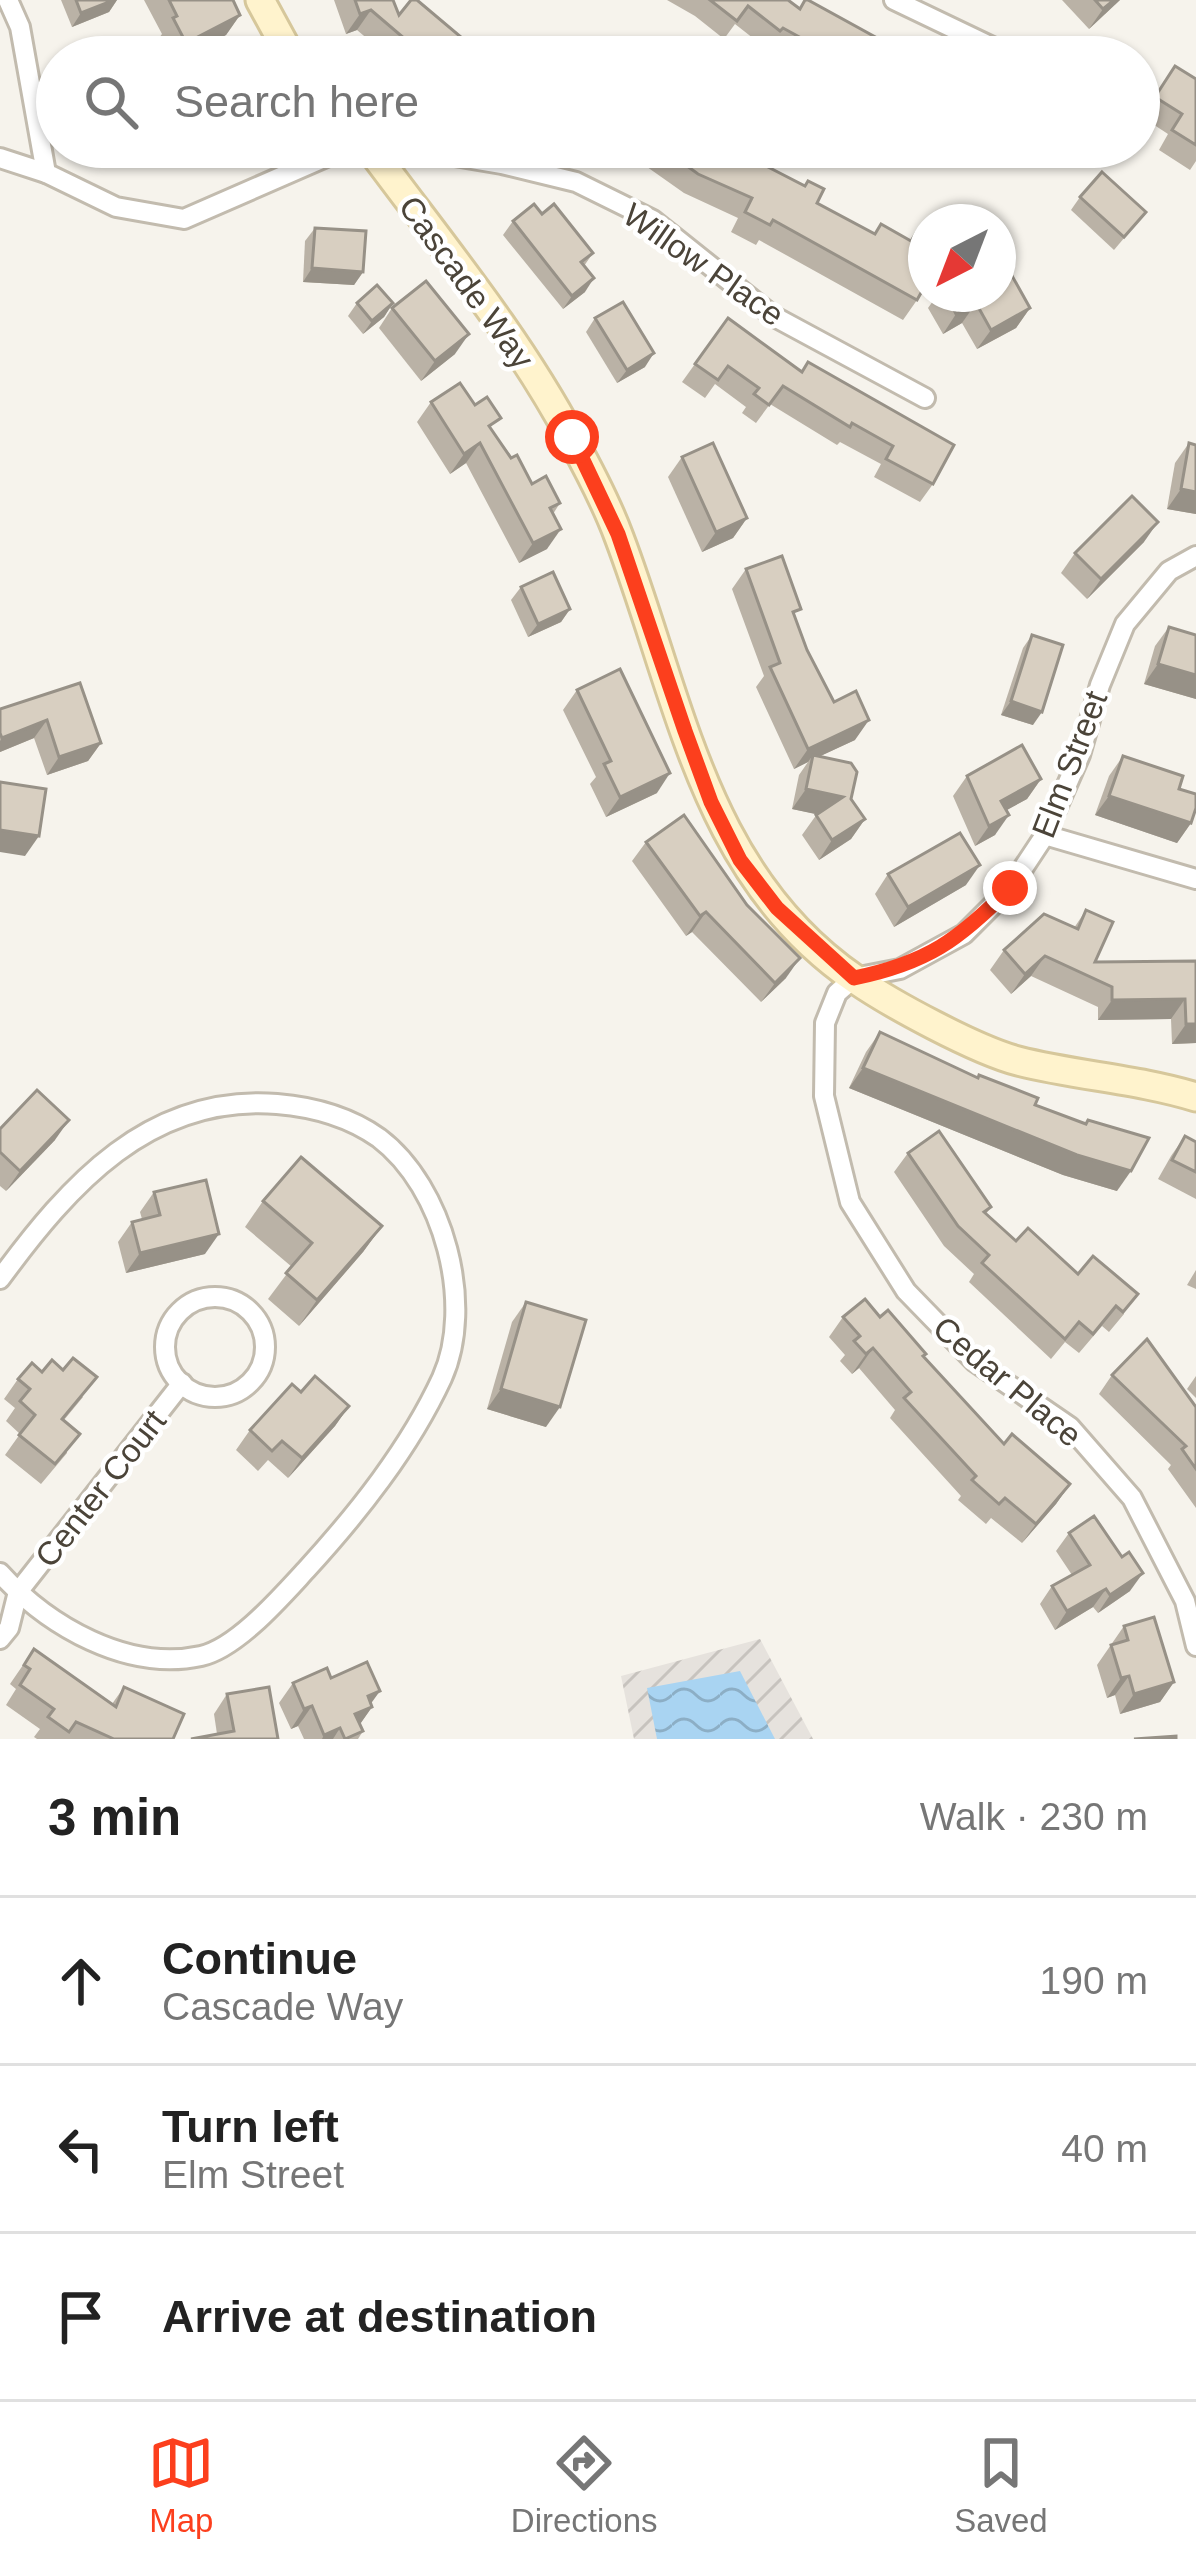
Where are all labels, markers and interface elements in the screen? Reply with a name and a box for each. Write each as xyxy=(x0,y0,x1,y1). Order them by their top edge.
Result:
search box xyxy=(36,36,1160,168)
icon: search xyxy=(78,69,144,135)
text: Search here xyxy=(174,76,419,127)
street label: Cascade Way xyxy=(392,189,542,376)
street label: Willow Place xyxy=(616,196,791,333)
north arrow xyxy=(908,204,1016,312)
route start xyxy=(545,410,599,464)
street label: Elm Street xyxy=(1025,686,1114,843)
route end xyxy=(983,861,1037,915)
street label: Cedar Place xyxy=(926,1309,1089,1454)
street label: Center Court xyxy=(28,1402,173,1574)
text: 3 min xyxy=(48,1789,181,1846)
text: Walk · 230 m xyxy=(920,1795,1148,1838)
text: Continue xyxy=(162,1933,357,1984)
icon: ahead xyxy=(48,1948,114,2014)
text: 190 m xyxy=(1040,1959,1148,2002)
text: Cascade Way xyxy=(162,1985,403,2028)
text: Turn left xyxy=(162,2101,339,2152)
icon: left xyxy=(48,2116,114,2182)
text: 40 m xyxy=(1061,2127,1148,2170)
text: Elm Street xyxy=(162,2153,344,2196)
icon: arrive xyxy=(48,2284,114,2350)
text: Arrive at destination xyxy=(162,2291,597,2342)
tab: Map xyxy=(148,2430,214,2540)
tab: Directions xyxy=(511,2430,658,2540)
tab: Saved xyxy=(954,2430,1048,2540)

